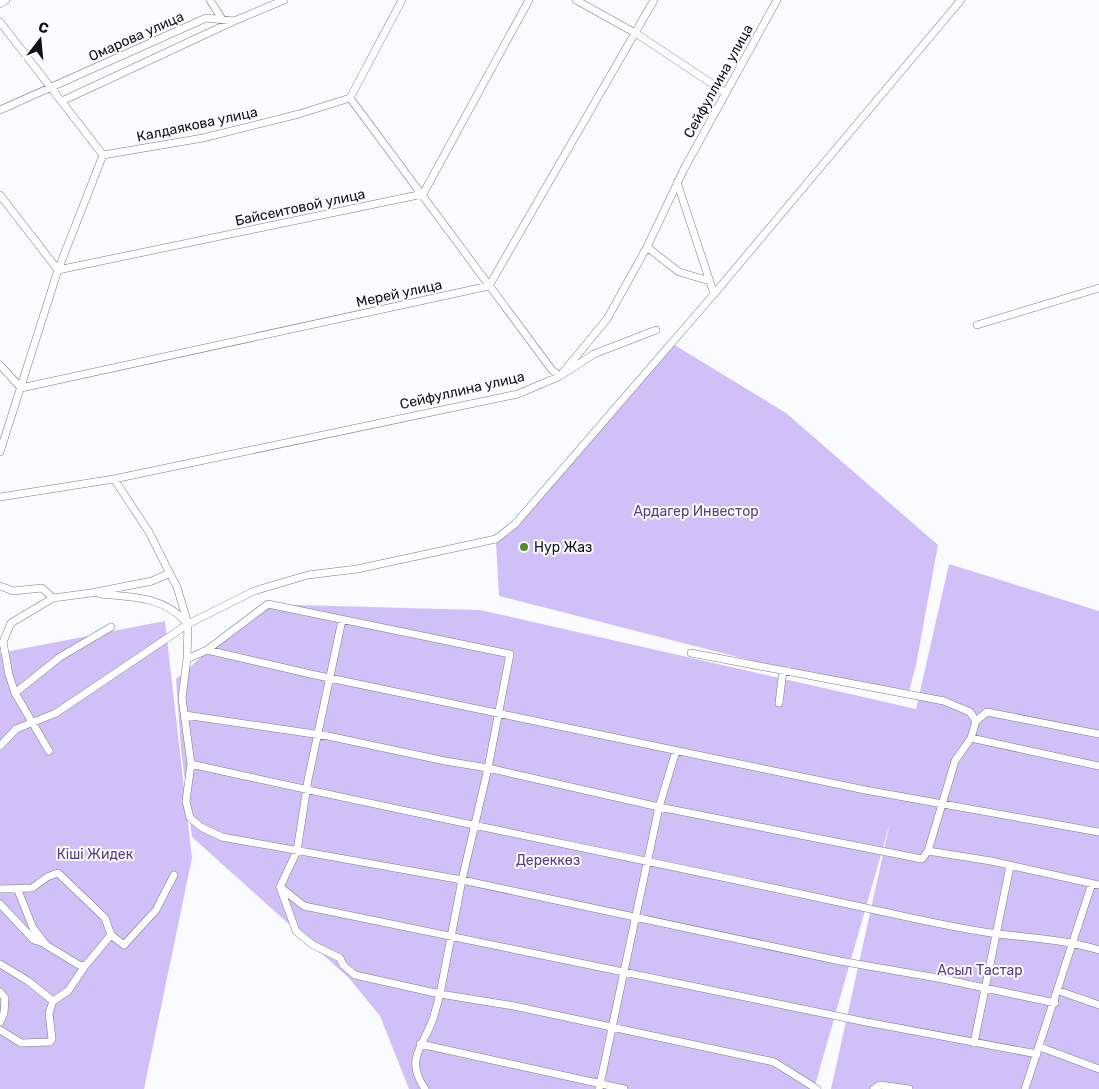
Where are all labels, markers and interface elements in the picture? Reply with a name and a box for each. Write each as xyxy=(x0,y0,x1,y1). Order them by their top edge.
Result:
street label: Омарова улица xyxy=(86,8,186,65)
north arrow xyxy=(15,15,65,65)
text: С xyxy=(36,18,51,38)
street label: Сейфуллина улица xyxy=(680,21,757,141)
street label: Калдаякова улица xyxy=(135,103,259,146)
street label: Байсеитовой улица xyxy=(233,185,367,230)
street label: Мерей улица xyxy=(355,276,444,311)
street label: Сейфуллина улица xyxy=(398,368,526,413)
park label: Ардагер Инвестор xyxy=(633,503,759,520)
place label: Нур Жаз xyxy=(534,539,592,556)
marker: Нур Жаз xyxy=(518,541,530,553)
park label: Кіші Жидек xyxy=(57,846,134,863)
park label: Дереккөз xyxy=(516,852,580,869)
park label: Асыл Тастар xyxy=(937,962,1023,979)

